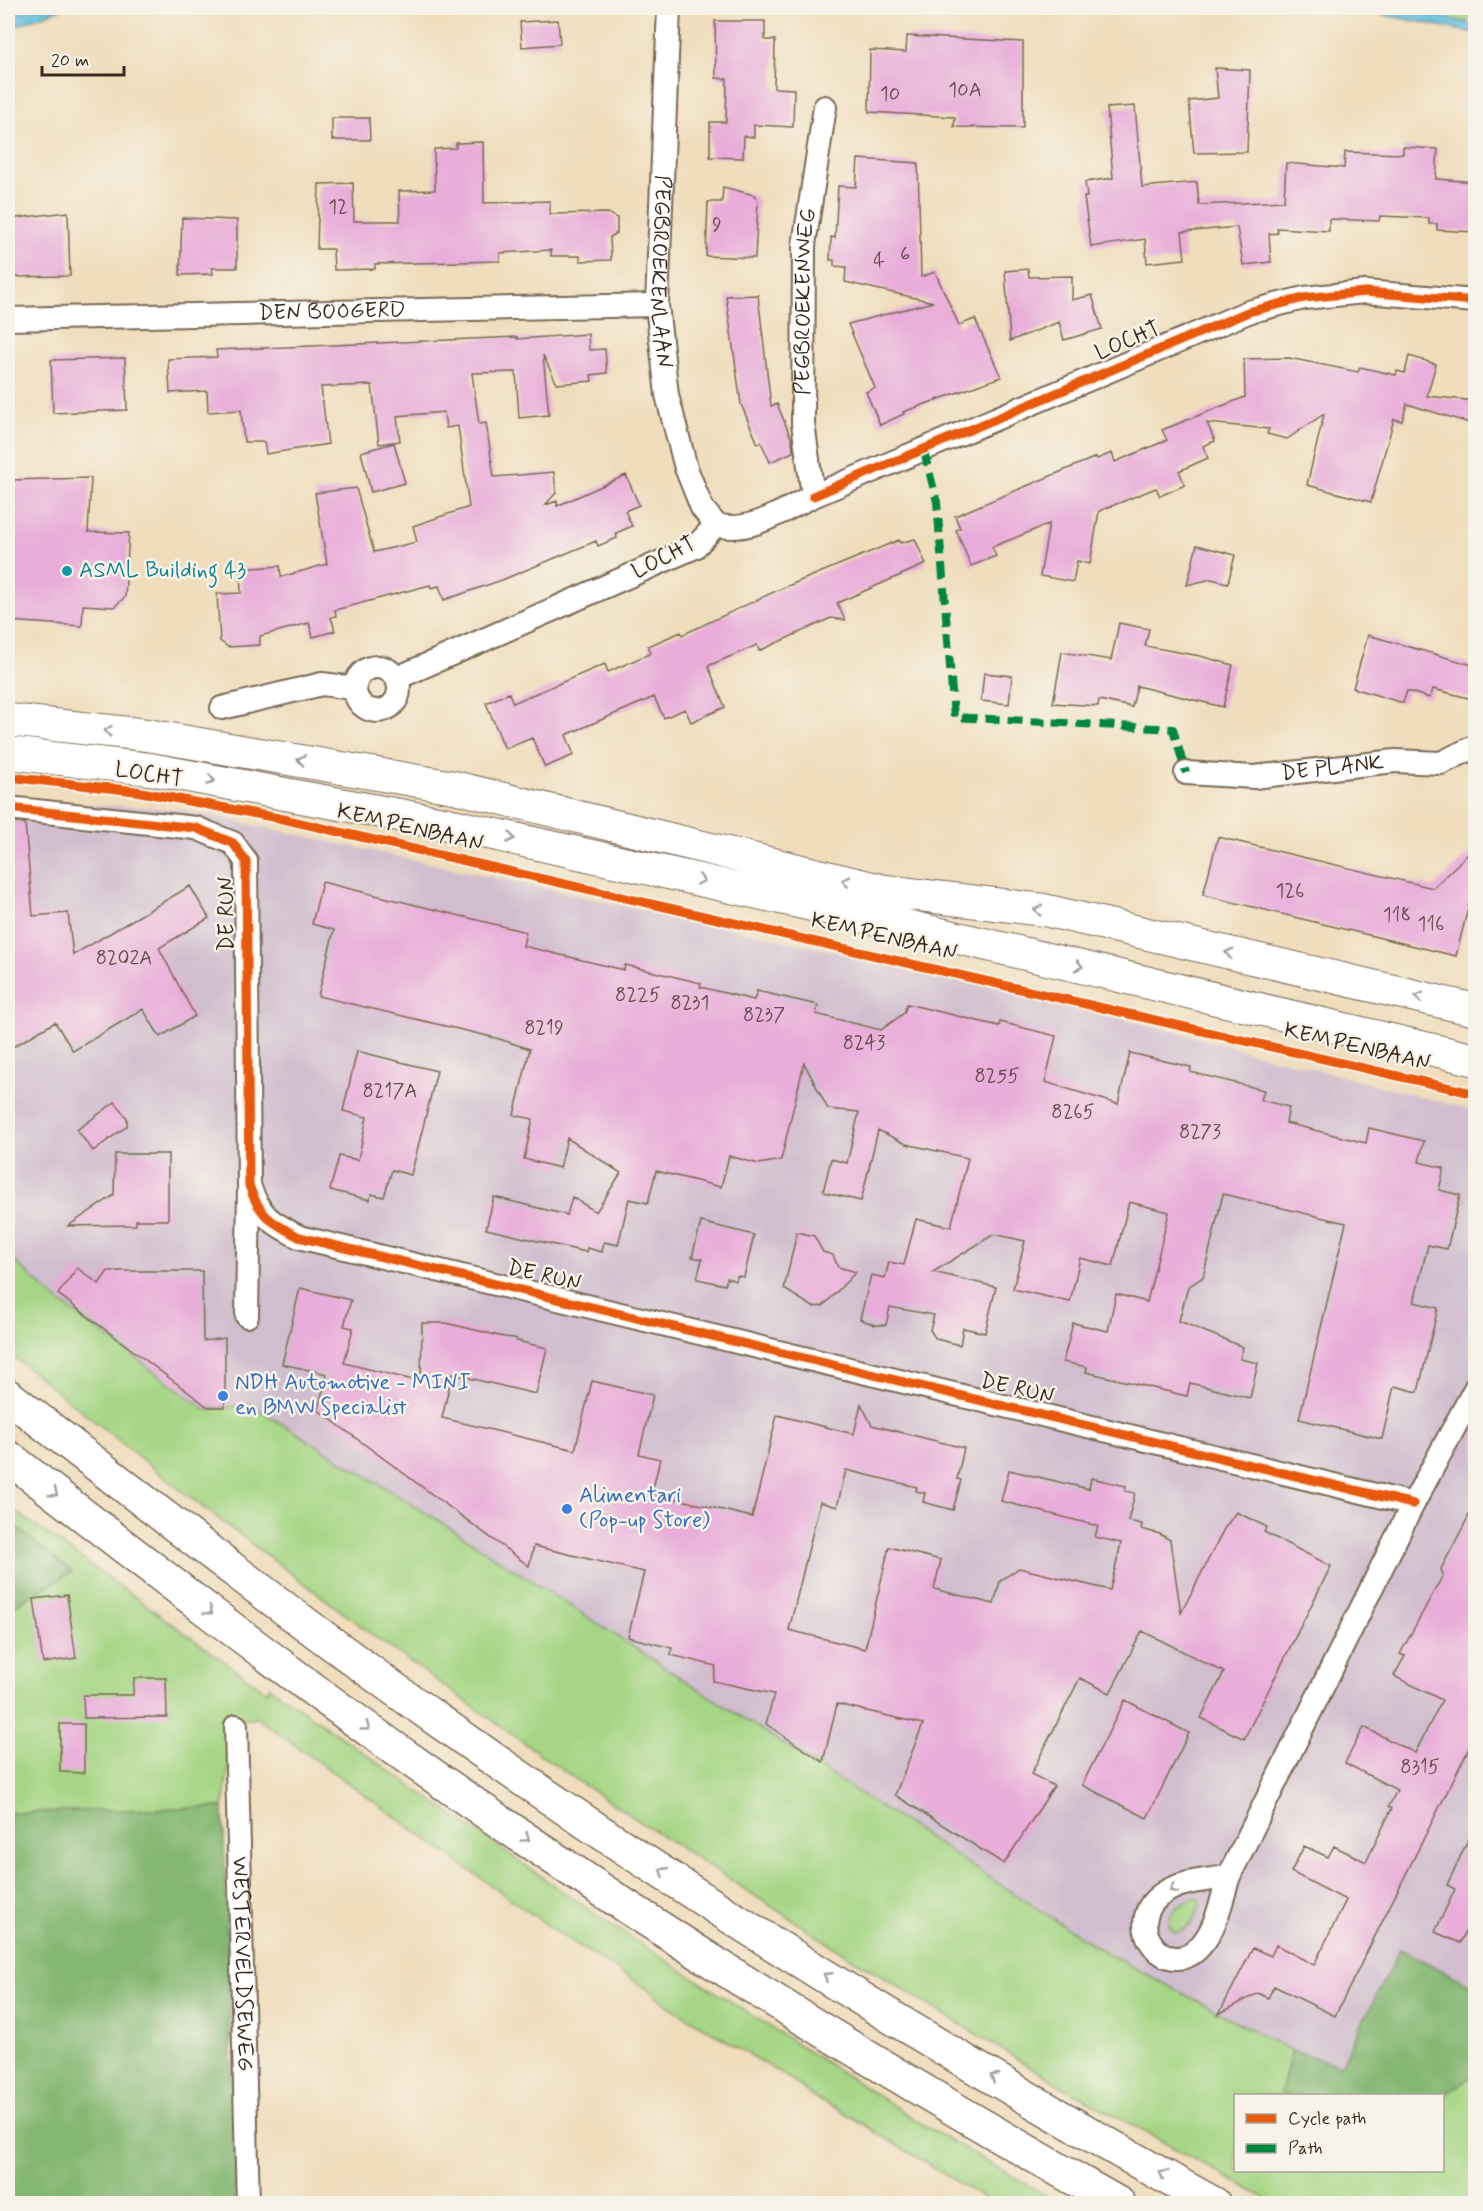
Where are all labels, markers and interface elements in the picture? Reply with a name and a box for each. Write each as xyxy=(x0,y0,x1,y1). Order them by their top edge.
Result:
scale bar xyxy=(42,39,124,77)
text: 20 m xyxy=(51,49,89,73)
house number: 10A xyxy=(948,77,982,104)
house number: 10 xyxy=(880,81,900,108)
street label: PEGBROEKENLAAN xyxy=(643,174,678,370)
house number: 12 xyxy=(328,194,348,221)
street label: PEGBROEKENWEG xyxy=(789,206,823,395)
house number: 9 xyxy=(712,212,722,239)
house number: 6 xyxy=(900,241,910,268)
house number: 4 xyxy=(873,248,885,275)
street label: DEN BOOGERD xyxy=(258,296,406,328)
street label: LOCHT xyxy=(1091,315,1165,367)
street label: LOCHT xyxy=(627,530,701,586)
place label: ASML Building 43 xyxy=(79,557,246,588)
marker: ASML Building 43 xyxy=(60,564,74,578)
one-way arrow xyxy=(103,725,112,738)
street label: DE PLANK xyxy=(1280,748,1385,788)
one-way arrow xyxy=(296,755,305,767)
street label: LOCHT xyxy=(113,756,185,794)
one-way arrow xyxy=(206,773,216,786)
street label: KEMPENBAAN xyxy=(334,798,486,858)
one-way arrow xyxy=(505,831,515,844)
one-way arrow xyxy=(696,873,706,886)
one-way arrow xyxy=(841,876,851,889)
street label: DE RUN xyxy=(213,877,241,951)
house number: 126 xyxy=(1276,878,1304,905)
house number: 118 xyxy=(1383,902,1411,929)
one-way arrow xyxy=(1034,904,1043,916)
street label: KEMPENBAAN xyxy=(808,907,960,967)
house number: 116 xyxy=(1418,911,1444,938)
house number: 8202A xyxy=(96,945,152,972)
one-way arrow xyxy=(1224,947,1234,960)
one-way arrow xyxy=(1073,959,1083,972)
house number: 8225 xyxy=(615,982,661,1009)
house number: 8231 xyxy=(671,990,709,1017)
one-way arrow xyxy=(1414,991,1424,1004)
house number: 8237 xyxy=(743,1002,785,1029)
house number: 8219 xyxy=(524,1015,564,1042)
street label: KEMPENBAAN xyxy=(1281,1017,1433,1077)
house number: 8243 xyxy=(843,1030,885,1057)
house number: 8255 xyxy=(975,1063,1019,1090)
house number: 8217A xyxy=(363,1078,417,1105)
house number: 8265 xyxy=(1051,1099,1095,1126)
house number: 8273 xyxy=(1179,1119,1221,1146)
street label: DE RUN xyxy=(505,1254,583,1298)
street label: DE RUN xyxy=(978,1367,1056,1411)
place label: NDH Automotive - MINI en BMW Specialist xyxy=(235,1369,471,1422)
marker: NDH Automotive - MINI en BMW Specialist xyxy=(216,1389,230,1403)
place label: Alimentari (Pop-up Store) xyxy=(579,1482,710,1535)
one-way arrow xyxy=(47,1485,58,1496)
marker: Alimentari (Pop-up Store) xyxy=(560,1502,574,1516)
one-way arrow xyxy=(203,1603,214,1614)
one-way arrow xyxy=(359,1720,370,1731)
house number: 8315 xyxy=(1400,1754,1440,1781)
one-way arrow xyxy=(520,1831,531,1842)
street label: WESTERVELDSEWEG xyxy=(225,1856,259,2072)
one-way arrow xyxy=(659,1866,669,1878)
one-way arrow xyxy=(1168,1882,1179,1894)
one-way arrow xyxy=(823,1972,833,1984)
one-way arrow xyxy=(990,2073,1000,2084)
legend xyxy=(1234,2094,1444,2172)
text: Cycle path xyxy=(1288,2107,1366,2131)
text: Path xyxy=(1288,2137,1323,2161)
one-way arrow xyxy=(1159,2170,1169,2182)

